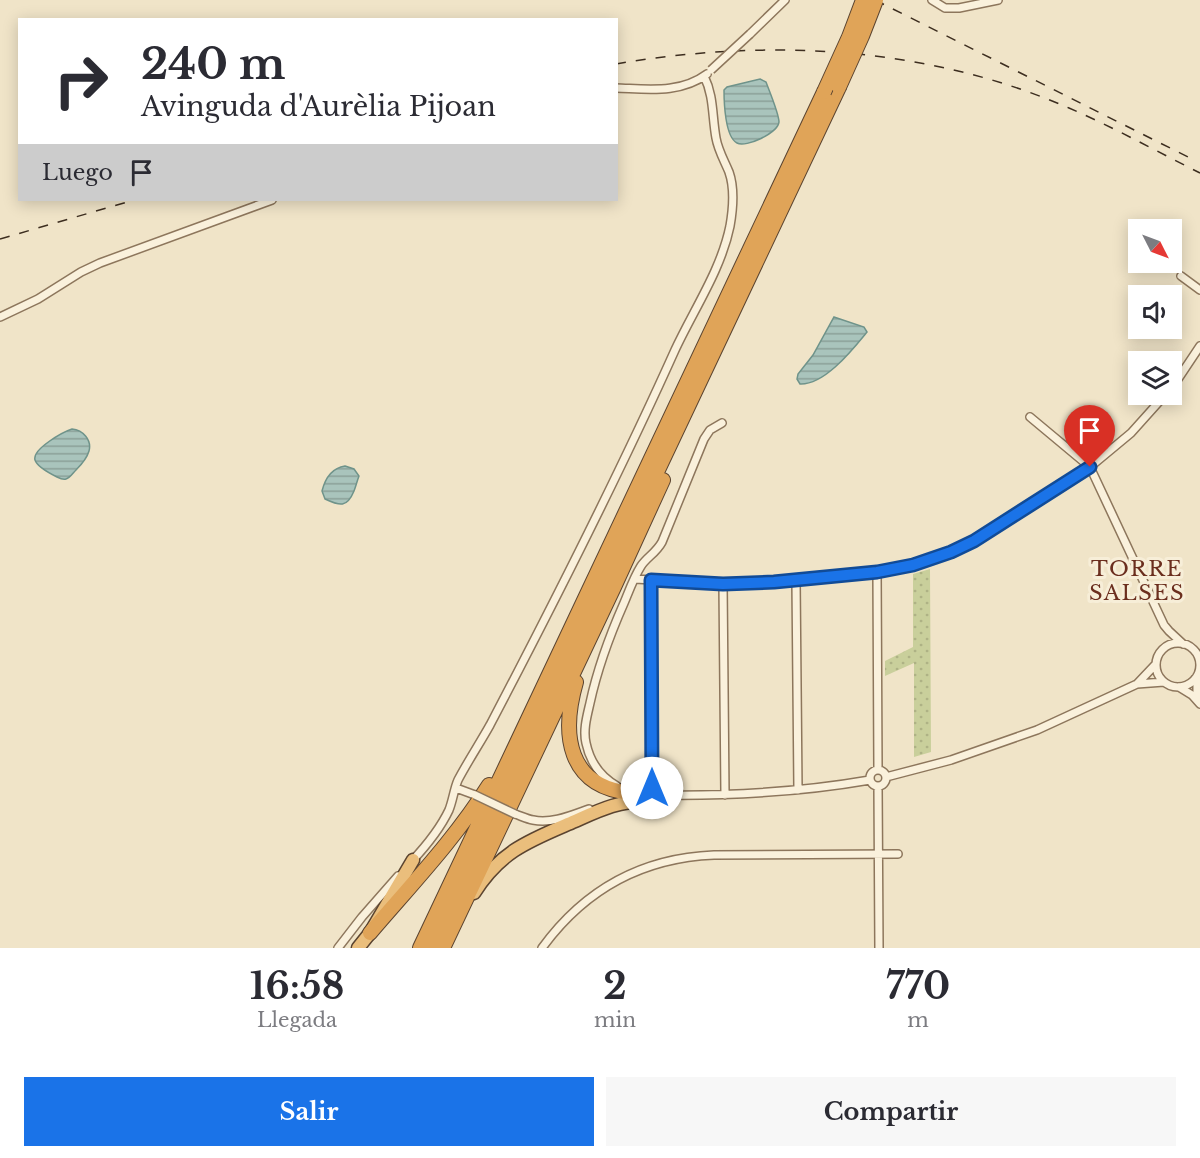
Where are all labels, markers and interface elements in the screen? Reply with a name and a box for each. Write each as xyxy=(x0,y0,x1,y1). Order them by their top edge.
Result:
text: 240 m xyxy=(141,38,286,90)
icon: right xyxy=(42,42,120,120)
text: Avinguda d'Aurèlia Pijoan xyxy=(141,90,496,123)
icon: arrive xyxy=(125,156,158,189)
text: Luego xyxy=(42,159,113,186)
north arrow xyxy=(1128,219,1182,273)
map controls xyxy=(1128,219,1182,405)
button: sound xyxy=(1128,285,1182,339)
button: layers xyxy=(1128,351,1182,405)
pin xyxy=(1064,405,1115,467)
icon: arrive xyxy=(1073,414,1106,447)
district label: TORRE SALSES xyxy=(1089,556,1185,606)
position arrow xyxy=(620,756,684,820)
text: 16:58 xyxy=(250,964,344,1009)
text: 2 xyxy=(603,964,627,1009)
text: 770 xyxy=(886,964,950,1009)
text: Llegada xyxy=(257,1008,337,1032)
text: min xyxy=(594,1008,636,1032)
text: m xyxy=(907,1008,929,1032)
button: Salir xyxy=(24,1077,594,1146)
button: Compartir xyxy=(606,1077,1176,1146)

